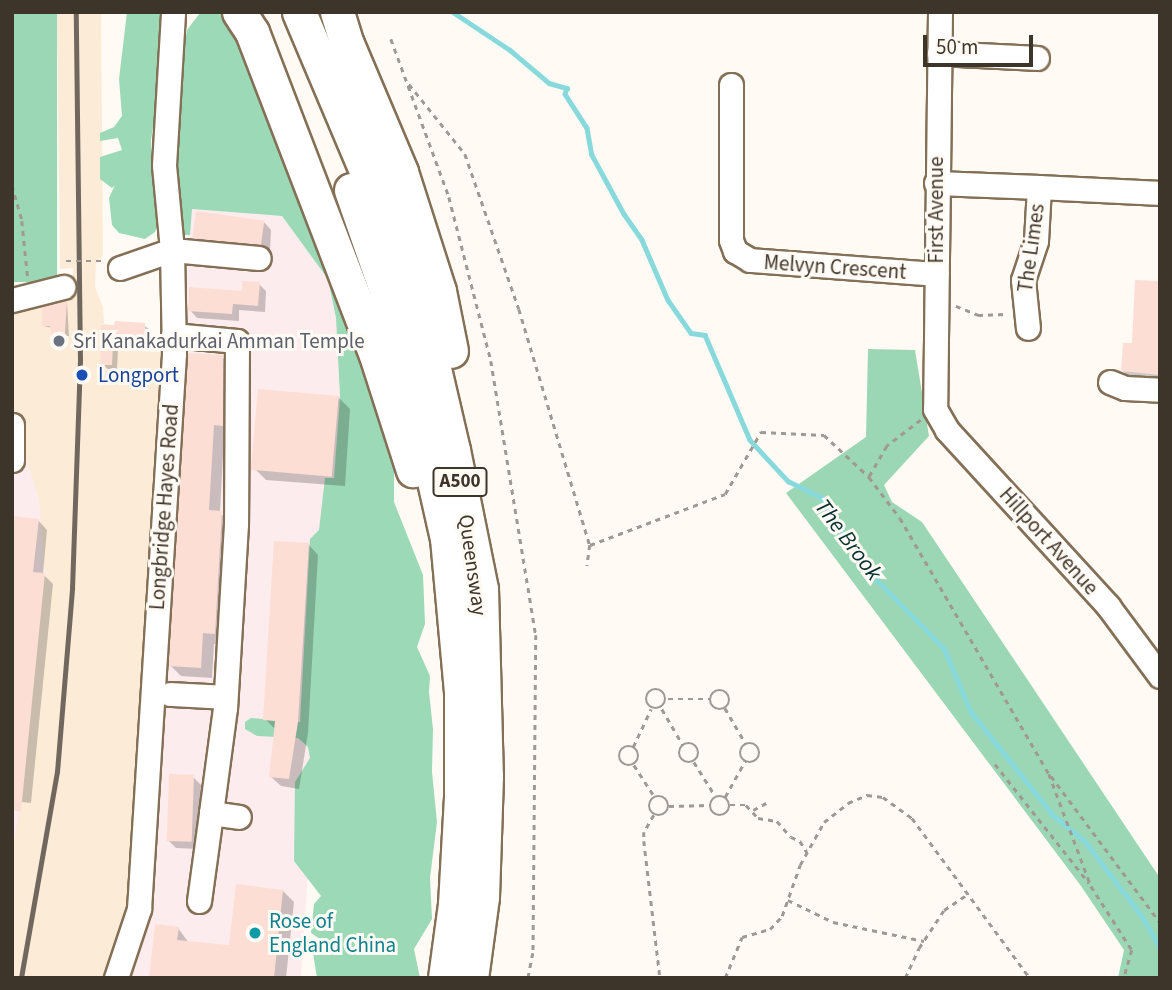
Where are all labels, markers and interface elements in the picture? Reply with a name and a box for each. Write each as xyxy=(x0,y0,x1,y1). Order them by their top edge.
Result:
scale bar xyxy=(927,21,1037,65)
text: 50 m xyxy=(936,32,978,62)
street label: First Avenue xyxy=(923,156,949,264)
street label: The Limes xyxy=(1012,202,1050,294)
street label: Melvyn Crescent xyxy=(763,249,907,285)
place label: Sri Kanakadurkai Amman Temple xyxy=(73,328,365,354)
marker: Sri Kanakadurkai Amman Temple xyxy=(51,333,67,349)
place label: Longport xyxy=(98,362,179,388)
marker: Longport xyxy=(72,365,92,385)
street label: Longbridge Hayes Road xyxy=(144,403,184,611)
road number: A500 xyxy=(432,467,488,498)
street label: Hillport Avenue xyxy=(994,482,1104,600)
water label: The Brook xyxy=(808,494,888,586)
street label: Queensway xyxy=(453,513,493,617)
place label: Rose of England China xyxy=(269,908,396,958)
marker: Rose of England China xyxy=(247,925,263,941)

